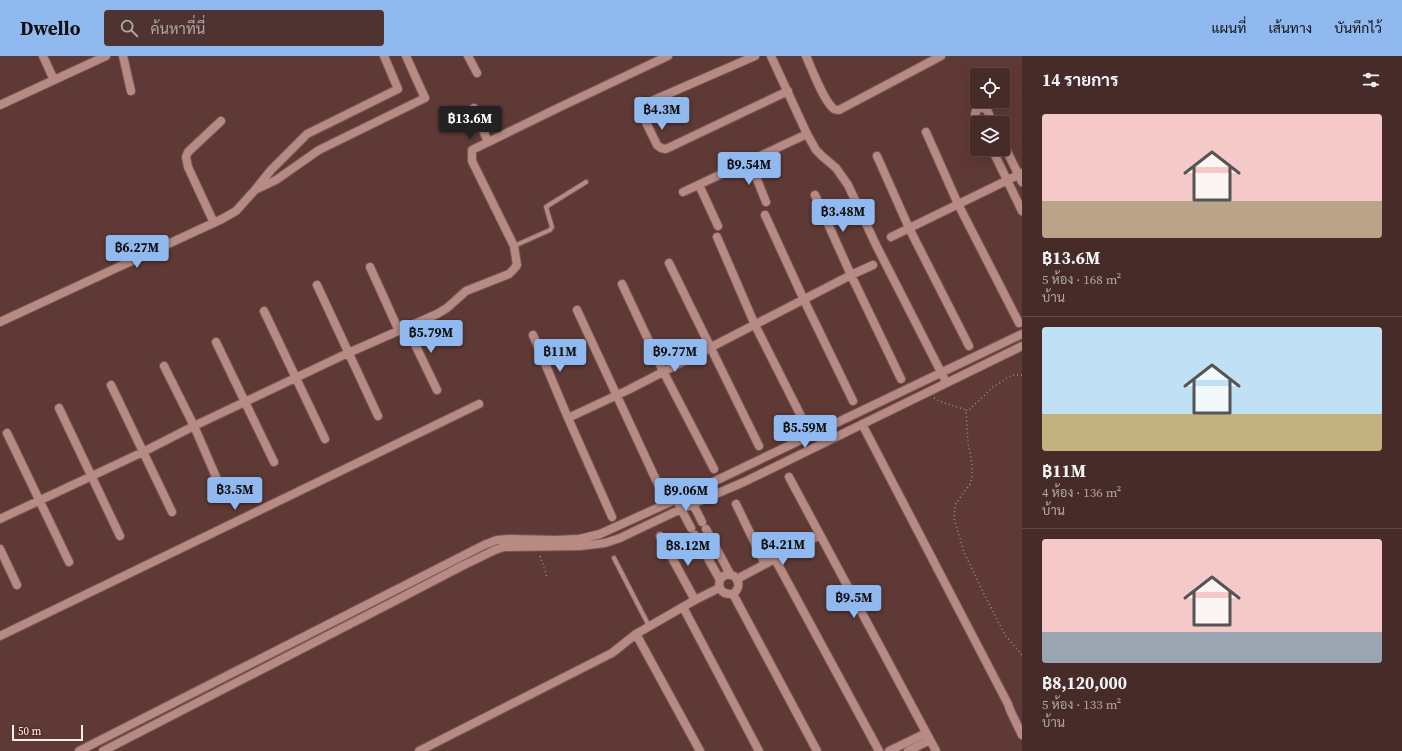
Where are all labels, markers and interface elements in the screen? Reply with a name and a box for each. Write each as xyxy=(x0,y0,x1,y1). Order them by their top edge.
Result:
search box xyxy=(104,10,384,46)
text: Dwello xyxy=(20,15,80,41)
icon: search xyxy=(118,17,140,39)
text: ค้นหาที่นี่ xyxy=(150,18,205,39)
text: แผนที่ xyxy=(1211,18,1246,38)
text: เส้นทาง xyxy=(1268,18,1312,38)
text: บันทึกไว้ xyxy=(1334,18,1382,38)
map controls xyxy=(970,68,1010,156)
button: locate xyxy=(970,68,1010,108)
text: 14 รายการ xyxy=(1042,68,1118,92)
icon: filters xyxy=(1360,69,1382,91)
pin: ฿4.3M xyxy=(634,97,690,131)
text: ฿4.3M xyxy=(643,101,681,118)
pin: ฿13.6M xyxy=(437,106,503,140)
text: ฿13.6M xyxy=(448,110,492,127)
button: layers xyxy=(970,116,1010,156)
icon: home xyxy=(1176,140,1248,212)
pin: ฿9.54M xyxy=(716,152,782,186)
text: ฿9.54M xyxy=(727,156,771,173)
pin: ฿3.48M xyxy=(810,199,876,233)
text: ฿3.48M xyxy=(821,203,865,220)
pin: ฿6.27M xyxy=(104,235,170,269)
text: ฿6.27M xyxy=(115,239,159,256)
text: ฿13.6M xyxy=(1042,246,1100,270)
text: 5 ห้อง · 168 m² xyxy=(1042,271,1121,288)
text: บ้าน xyxy=(1042,289,1065,306)
pin: ฿5.79M xyxy=(398,320,464,354)
text: ฿5.79M xyxy=(409,324,453,341)
pin: ฿11M xyxy=(536,339,584,373)
pin: ฿9.77M xyxy=(642,339,708,373)
text: ฿11M xyxy=(543,343,577,360)
text: ฿9.77M xyxy=(653,343,697,360)
icon: home xyxy=(1176,353,1248,425)
pin: ฿5.59M xyxy=(772,415,838,449)
text: ฿5.59M xyxy=(783,419,827,436)
text: ฿11M xyxy=(1042,459,1086,483)
pin: ฿3.5M xyxy=(207,477,263,511)
pin: ฿9.06M xyxy=(653,478,719,512)
text: ฿3.5M xyxy=(216,481,254,498)
text: ฿9.06M xyxy=(664,482,708,499)
text: 4 ห้อง · 136 m² xyxy=(1042,484,1121,501)
text: บ้าน xyxy=(1042,502,1065,519)
pin: ฿4.21M xyxy=(750,532,816,566)
pin: ฿8.12M xyxy=(655,533,721,567)
text: ฿4.21M xyxy=(761,536,805,553)
text: ฿8.12M xyxy=(666,537,710,554)
icon: home xyxy=(1176,565,1248,637)
pin: ฿9.5M xyxy=(826,585,882,619)
text: ฿9.5M xyxy=(835,589,873,606)
text: ฿8,120,000 xyxy=(1042,671,1127,695)
text: 5 ห้อง · 133 m² xyxy=(1042,696,1121,713)
text: บ้าน xyxy=(1042,714,1065,731)
scale bar xyxy=(12,723,83,742)
text: 50 m xyxy=(18,724,41,739)

